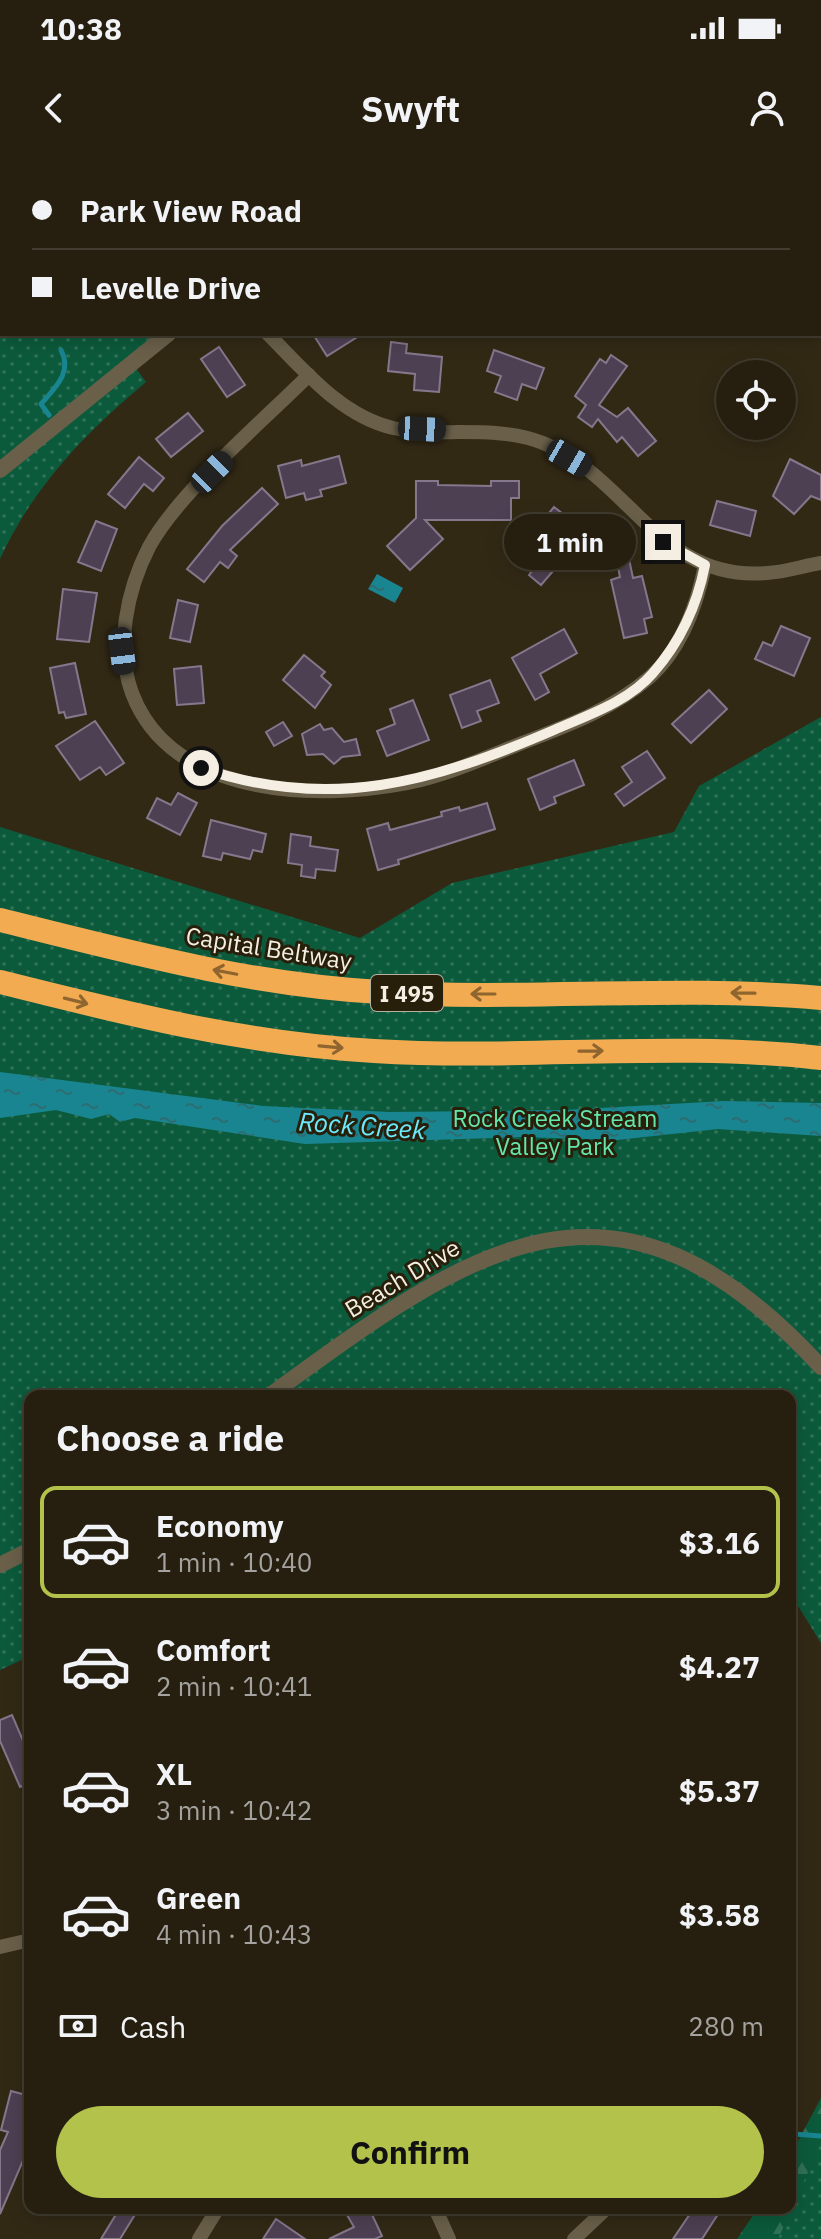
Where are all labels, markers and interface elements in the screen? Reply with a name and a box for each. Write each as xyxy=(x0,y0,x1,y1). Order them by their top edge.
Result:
text: 10:38 xyxy=(40,9,122,48)
text: Swyft xyxy=(361,85,460,132)
icon: back xyxy=(32,86,76,130)
icon: person xyxy=(745,86,789,130)
text: Park View Road xyxy=(80,191,302,230)
text: Levelle Drive xyxy=(80,268,261,307)
map controls xyxy=(716,360,796,440)
button: locate xyxy=(716,360,796,440)
car xyxy=(397,416,447,442)
car xyxy=(542,436,596,480)
car xyxy=(187,447,237,497)
callout: 1 min xyxy=(503,514,635,570)
route end xyxy=(645,524,681,560)
text: 1 min xyxy=(536,525,604,559)
car xyxy=(107,626,137,676)
route start xyxy=(183,750,219,786)
street label: Capital Beltway xyxy=(184,919,354,977)
one-way arrow xyxy=(212,964,238,979)
road number: I 495 xyxy=(371,975,443,1011)
one-way arrow xyxy=(730,985,757,1001)
one-way arrow xyxy=(470,986,497,1002)
one-way arrow xyxy=(62,994,88,1009)
one-way arrow xyxy=(317,1040,344,1055)
one-way arrow xyxy=(577,1043,604,1059)
park label: Rock Creek Stream Valley Park xyxy=(452,1102,658,1162)
water label: Rock Creek xyxy=(297,1104,427,1146)
street label: Beach Drive xyxy=(339,1231,465,1325)
text: Choose a ride xyxy=(56,1414,284,1461)
icon: car xyxy=(60,1506,132,1578)
text: Economy xyxy=(156,1506,284,1545)
text: $3.16 xyxy=(679,1523,760,1562)
text: 1 min · 10:40 xyxy=(156,1545,312,1579)
icon: car xyxy=(60,1630,132,1702)
text: Comfort xyxy=(156,1630,271,1669)
text: $4.27 xyxy=(679,1647,760,1686)
text: 2 min · 10:41 xyxy=(156,1669,312,1703)
icon: car xyxy=(60,1754,132,1826)
text: XL xyxy=(156,1754,192,1793)
text: $5.37 xyxy=(679,1771,760,1810)
text: 3 min · 10:42 xyxy=(156,1793,312,1827)
icon: car xyxy=(60,1878,132,1950)
text: Green xyxy=(156,1878,241,1917)
text: $3.58 xyxy=(679,1895,760,1934)
text: 4 min · 10:43 xyxy=(156,1917,312,1951)
icon: cash xyxy=(56,2004,100,2048)
text: Cash xyxy=(120,2007,186,2046)
text: 280 m xyxy=(688,2009,764,2043)
button: Confirm xyxy=(56,2106,764,2198)

